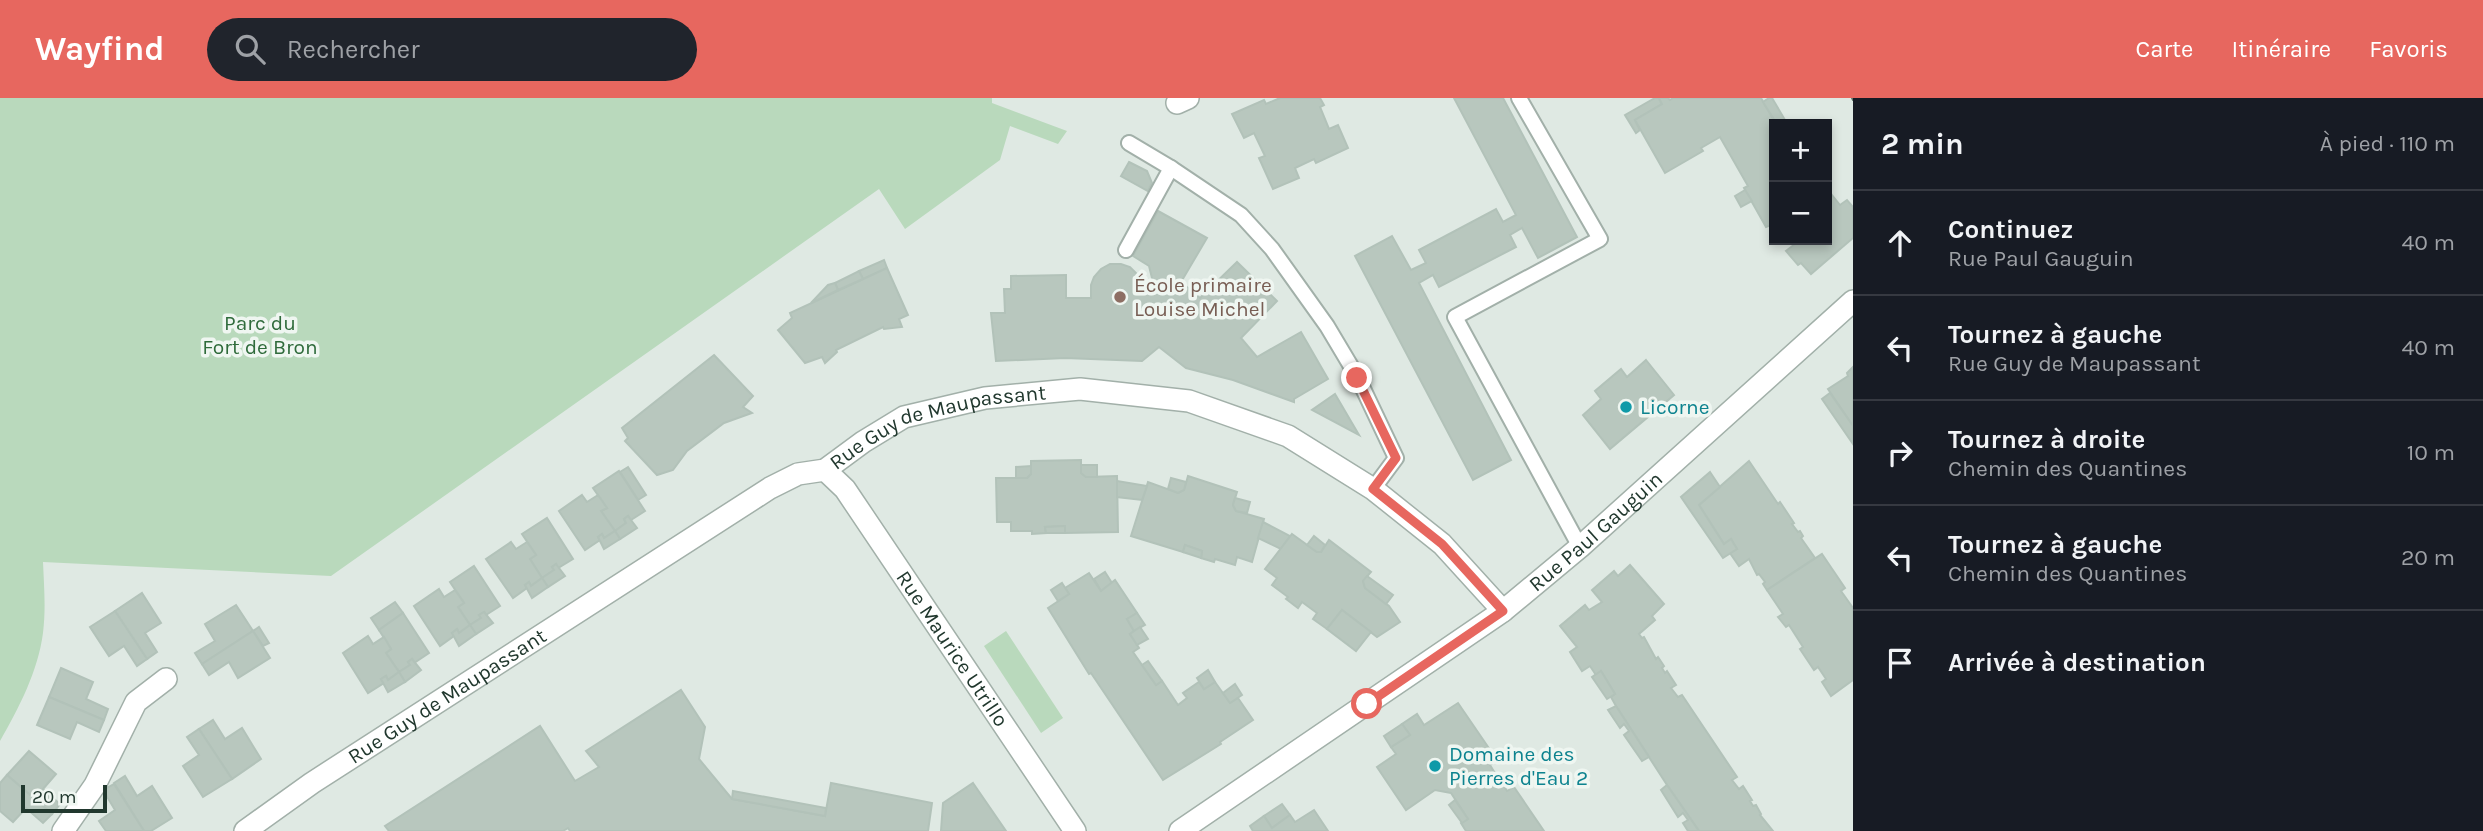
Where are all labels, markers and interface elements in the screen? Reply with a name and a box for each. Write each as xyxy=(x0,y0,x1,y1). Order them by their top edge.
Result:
search box xyxy=(207,18,697,81)
text: Wayfind xyxy=(35,30,165,68)
icon: search xyxy=(231,30,269,68)
text: Rechercher xyxy=(287,34,420,65)
text: Carte xyxy=(2135,35,2193,63)
text: Itinéraire xyxy=(2231,35,2331,63)
text: Favoris xyxy=(2369,35,2448,63)
map controls xyxy=(1769,119,1832,245)
button: + xyxy=(1769,119,1832,182)
text: 2 min xyxy=(1881,126,1964,162)
text: À pied · 110 m xyxy=(2320,130,2455,157)
button: − xyxy=(1769,182,1832,245)
text: Continuez xyxy=(1948,214,2073,245)
icon: ahead xyxy=(1881,224,1919,262)
text: 40 m xyxy=(2402,229,2455,256)
text: Rue Paul Gauguin xyxy=(1948,245,2134,272)
place label: École primaire Louise Michel xyxy=(1134,273,1272,321)
marker: École primaire Louise Michel xyxy=(1112,289,1128,305)
park label: Parc du Fort de Bron xyxy=(202,311,318,359)
text: Tournez à gauche xyxy=(1948,319,2162,350)
icon: left xyxy=(1881,329,1919,367)
text: 40 m xyxy=(2402,334,2455,361)
text: Rue Guy de Maupassant xyxy=(1948,350,2201,377)
route end xyxy=(1341,362,1372,393)
street label: Rue Guy de Maupassant xyxy=(825,380,1047,474)
place label: Licorne xyxy=(1640,395,1709,419)
marker: Licorne xyxy=(1618,399,1634,415)
text: Tournez à droite xyxy=(1948,424,2145,455)
icon: right xyxy=(1881,434,1919,472)
text: 10 m xyxy=(2407,439,2455,466)
text: Chemin des Quantines xyxy=(1948,455,2187,482)
street label: Rue Paul Gauguin xyxy=(1524,467,1667,596)
text: Tournez à gauche xyxy=(1948,529,2162,560)
icon: left xyxy=(1881,539,1919,577)
text: 20 m xyxy=(2401,544,2455,571)
text: Chemin des Quantines xyxy=(1948,560,2187,587)
street label: Rue Maurice Utrillo xyxy=(891,566,1013,731)
street label: Rue Guy de Maupassant xyxy=(343,623,551,769)
icon: arrive xyxy=(1881,644,1919,682)
text: Arrivée à destination xyxy=(1948,647,2206,678)
route start xyxy=(1351,688,1382,719)
place label: Domaine des Pierres d'Eau 2 xyxy=(1449,742,1588,790)
marker: Domaine des Pierres d'Eau 2 xyxy=(1427,758,1443,774)
scale bar xyxy=(21,782,107,814)
text: 20 m xyxy=(32,786,77,808)

